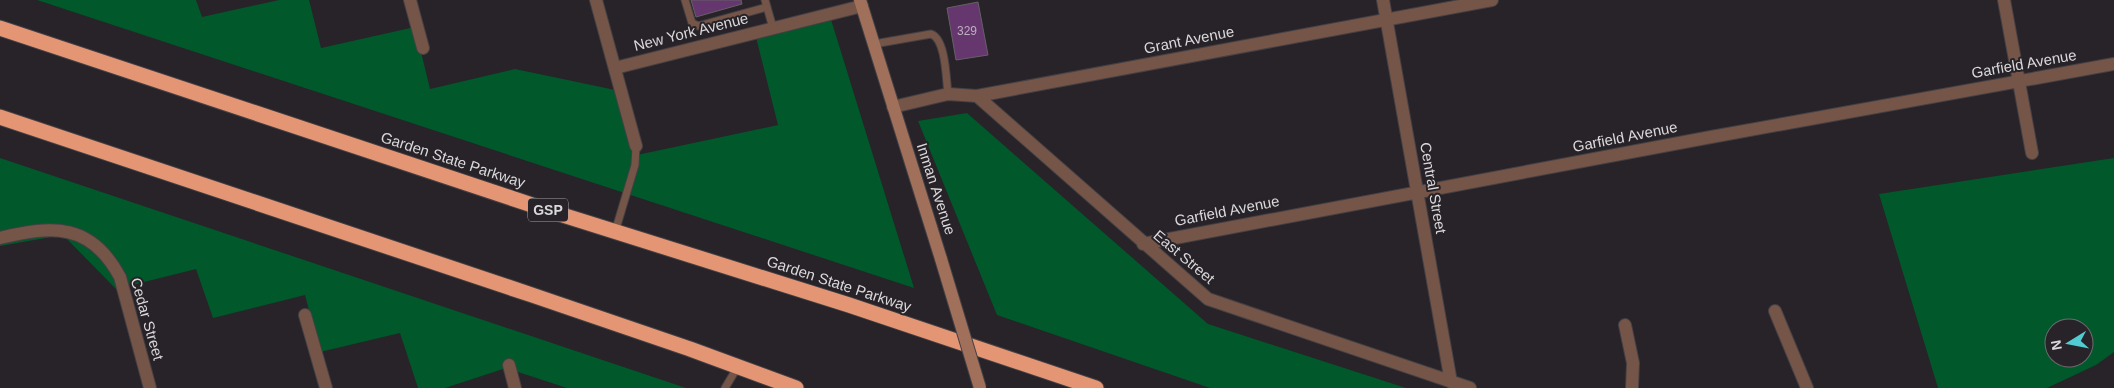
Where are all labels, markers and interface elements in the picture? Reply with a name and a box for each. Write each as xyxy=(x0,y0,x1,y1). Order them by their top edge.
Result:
street label: New York Avenue xyxy=(632,9,750,54)
street label: Grant Avenue xyxy=(1142,22,1235,57)
house number: 329 xyxy=(957,24,977,38)
street label: Garfield Avenue xyxy=(1970,46,2078,81)
street label: Garfield Avenue xyxy=(1571,118,1679,155)
street label: Garden State Parkway xyxy=(379,128,528,191)
street label: Inman Avenue xyxy=(914,141,959,237)
street label: Central Street xyxy=(1417,141,1450,236)
street label: Garfield Avenue xyxy=(1173,192,1281,229)
road number: GSP xyxy=(528,198,568,222)
street label: East Street xyxy=(1150,226,1219,288)
street label: Garden State Parkway xyxy=(765,252,914,315)
street label: Cedar Street xyxy=(128,276,168,363)
north arrow xyxy=(2044,318,2094,368)
text: N xyxy=(2047,339,2065,352)

